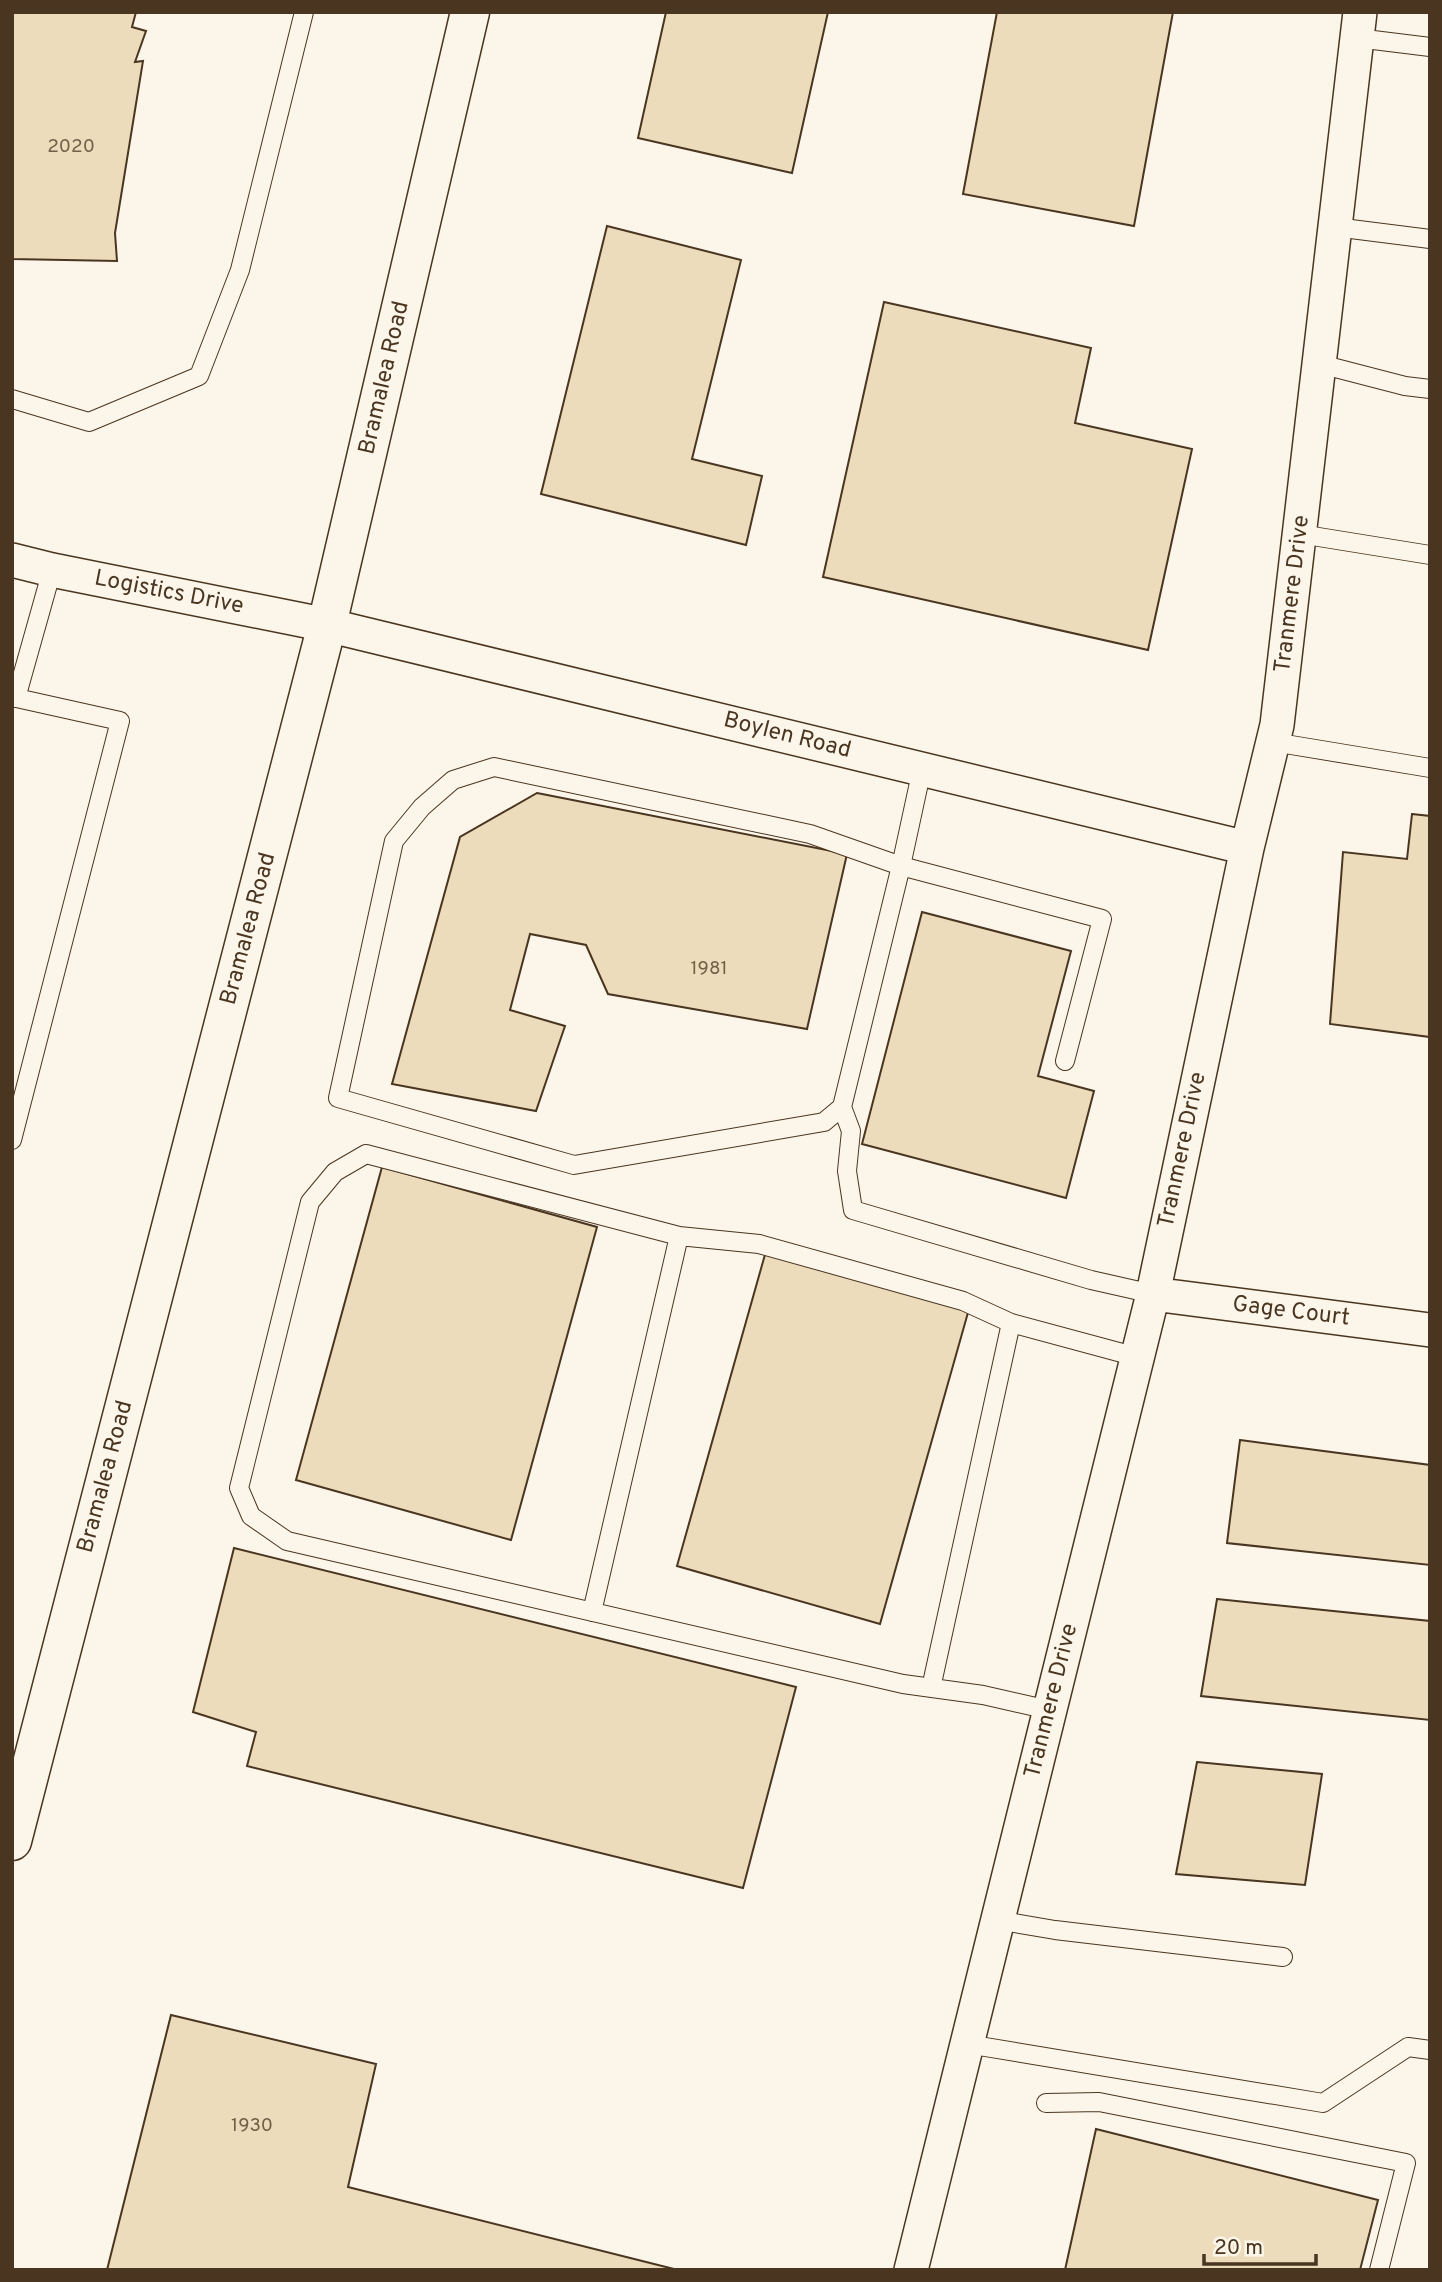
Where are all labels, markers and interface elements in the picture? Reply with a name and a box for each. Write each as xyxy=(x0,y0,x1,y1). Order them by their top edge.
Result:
house number: 2020 xyxy=(47,135,95,159)
street label: Bramalea Road xyxy=(353,298,417,458)
street label: Tranmere Drive xyxy=(1269,514,1317,674)
street label: Logistics Drive xyxy=(92,564,246,622)
street label: Boylen Road xyxy=(720,706,854,766)
street label: Bramalea Road xyxy=(215,850,283,1008)
house number: 1981 xyxy=(690,957,728,981)
street label: Tranmere Drive xyxy=(1152,1069,1214,1231)
street label: Gage Court xyxy=(1231,1290,1351,1334)
street label: Bramalea Road xyxy=(72,1398,140,1556)
street label: Tranmere Drive xyxy=(1019,1621,1085,1781)
house number: 1930 xyxy=(231,2114,273,2138)
scale bar xyxy=(1204,2222,1316,2266)
text: 20 m xyxy=(1214,2235,1263,2262)

